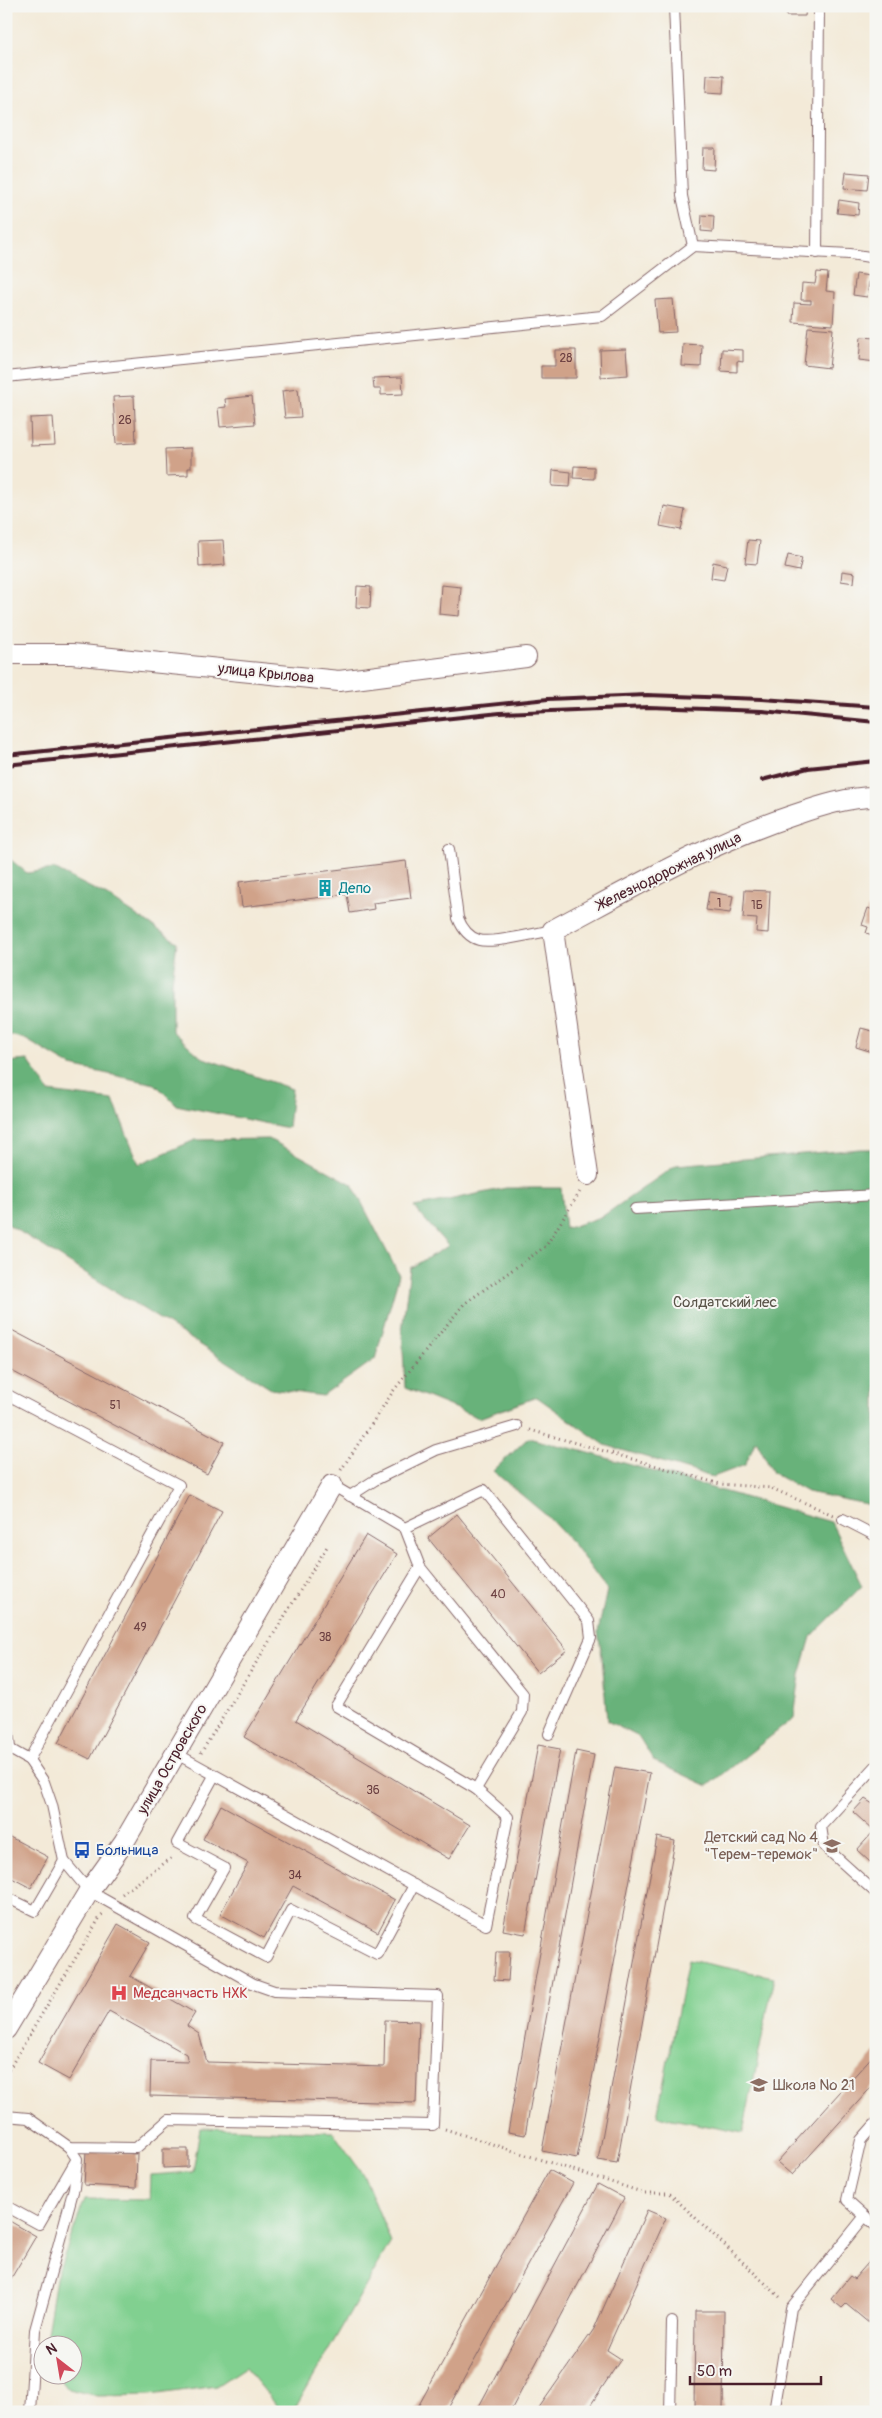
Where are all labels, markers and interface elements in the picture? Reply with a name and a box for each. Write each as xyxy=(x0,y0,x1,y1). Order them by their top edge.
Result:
house number: 28 xyxy=(560,351,572,366)
house number: 26 xyxy=(118,413,132,428)
street label: улица Крылова xyxy=(216,659,315,688)
street label: Железнодорожная улица xyxy=(592,828,745,916)
building icon: Депо xyxy=(315,878,335,898)
place label: Депо xyxy=(338,879,371,898)
house number: 1 xyxy=(717,896,721,911)
house number: 1Б xyxy=(751,898,763,913)
park label: Солдатский лес xyxy=(673,1293,777,1312)
house number: 51 xyxy=(109,1398,121,1413)
house number: 40 xyxy=(490,1587,506,1602)
house number: 49 xyxy=(133,1620,147,1635)
house number: 38 xyxy=(319,1630,331,1645)
street label: улица Островского xyxy=(133,1701,212,1819)
house number: 36 xyxy=(366,1783,380,1798)
place label: Детский сад № 4 "Терем-теремок" xyxy=(704,1828,818,1864)
school or university icon: Детский сад № 4 "Терем-теремок" xyxy=(822,1836,842,1856)
bus stop icon: Больница xyxy=(72,1840,92,1860)
place label: Больница xyxy=(96,1841,158,1860)
house number: 34 xyxy=(288,1868,302,1883)
hospital icon: Медсанчасть НХК xyxy=(109,1983,129,2003)
place label: Медсанчасть НХК xyxy=(133,1984,248,2003)
school or university icon: Школа № 21 xyxy=(749,2075,769,2095)
place label: Школа № 21 xyxy=(773,2076,855,2095)
north arrow xyxy=(32,2336,82,2386)
text: N xyxy=(43,2340,60,2359)
scale bar xyxy=(690,2353,821,2385)
text: 50 m xyxy=(697,2362,732,2381)

